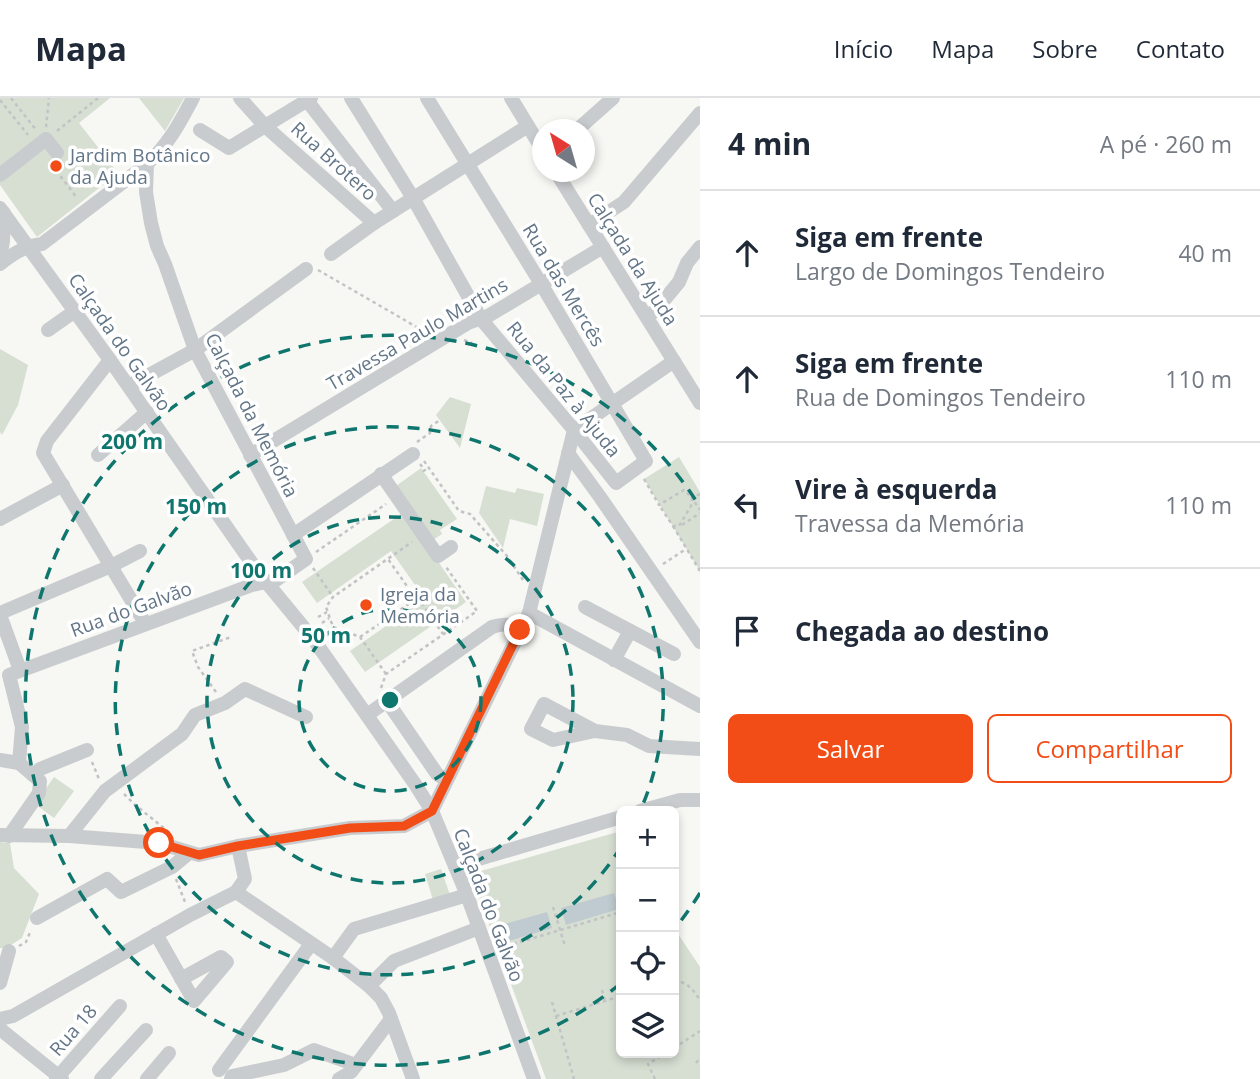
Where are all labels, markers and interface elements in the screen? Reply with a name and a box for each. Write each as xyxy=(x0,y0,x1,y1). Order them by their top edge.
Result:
text: Mapa xyxy=(35,26,127,71)
text: Início xyxy=(834,32,893,65)
text: Mapa xyxy=(931,32,994,65)
text: Sobre xyxy=(1032,32,1098,65)
text: Contato xyxy=(1136,32,1225,65)
street label: Rua Brotero xyxy=(286,116,382,206)
north arrow xyxy=(532,119,595,182)
text: 4 min xyxy=(728,123,811,164)
text: A pé · 260 m xyxy=(1100,128,1232,160)
place label: Jardim Botânico da Ajuda xyxy=(68,142,210,190)
marker: Jardim Botânico da Ajuda xyxy=(48,158,64,174)
street label: Calçada da Ajuda xyxy=(582,188,684,330)
street label: Rua das Mercês xyxy=(517,219,611,351)
text: Siga em frente xyxy=(795,219,983,255)
icon: ahead xyxy=(728,234,766,272)
text: 40 m xyxy=(1178,237,1232,269)
text: Largo de Domingos Tendeiro xyxy=(795,255,1105,287)
street label: Calçada do Galvão xyxy=(63,268,177,416)
street label: Travessa Paulo Martins xyxy=(322,271,512,397)
street label: Rua da Paz à Ajuda xyxy=(501,316,627,462)
street label: Calçada da Memória xyxy=(199,328,305,502)
text: Siga em frente xyxy=(795,345,983,381)
icon: ahead xyxy=(728,360,766,398)
text: 110 m xyxy=(1165,363,1232,395)
text: Rua de Domingos Tendeiro xyxy=(795,381,1086,413)
text: 200 m xyxy=(101,427,163,455)
text: Vire à esquerda xyxy=(795,471,997,507)
icon: left xyxy=(728,486,766,524)
text: 110 m xyxy=(1165,489,1232,521)
text: 150 m xyxy=(165,492,227,520)
text: Travessa da Memória xyxy=(795,507,1024,539)
text: 100 m xyxy=(230,556,292,584)
street label: Rua do Galvão xyxy=(67,575,195,643)
place label: Igreja da Memória xyxy=(380,581,460,629)
marker: Igreja da Memória xyxy=(358,597,374,613)
icon: arrive xyxy=(728,612,766,650)
text: Chegada ao destino xyxy=(795,613,1049,649)
route end xyxy=(504,614,535,645)
text: 50 m xyxy=(301,621,351,649)
centre of rings xyxy=(378,688,402,712)
button: Salvar xyxy=(728,714,973,783)
button: Compartilhar xyxy=(987,714,1232,783)
map controls xyxy=(616,806,679,1058)
button: + xyxy=(616,806,679,869)
street label: Calçada do Galvão xyxy=(448,824,530,986)
route start xyxy=(143,827,174,858)
button: − xyxy=(616,869,679,932)
button: locate xyxy=(616,932,679,995)
button: layers xyxy=(616,995,679,1058)
street label: Rua 18 xyxy=(43,999,103,1061)

